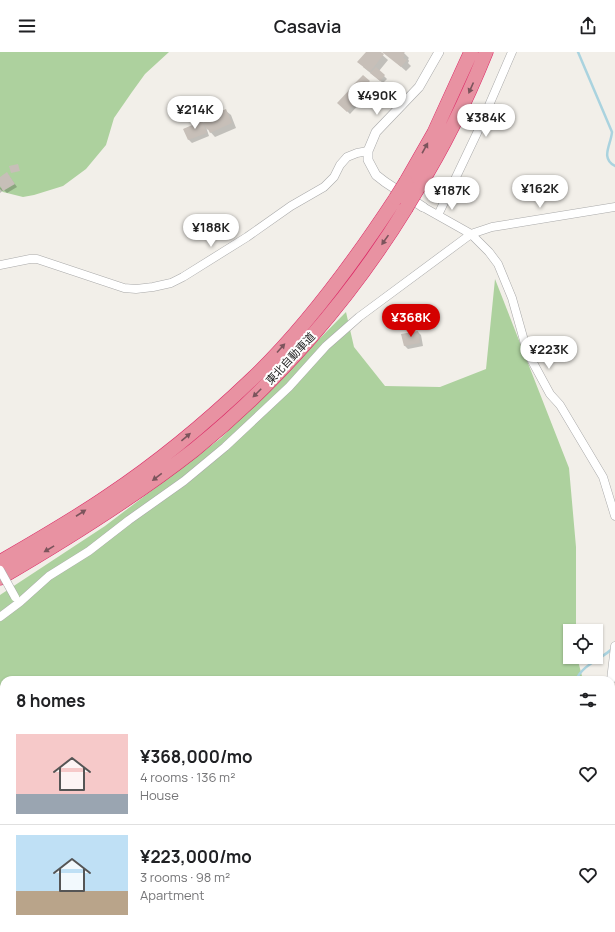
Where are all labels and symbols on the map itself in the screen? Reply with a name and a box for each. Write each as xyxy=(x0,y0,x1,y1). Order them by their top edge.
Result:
pin: ¥490K xyxy=(349,82,405,116)
one-way arrow xyxy=(468,82,474,94)
pin: ¥214K xyxy=(167,96,223,130)
pin: ¥384K xyxy=(458,104,514,138)
one-way arrow xyxy=(422,143,429,154)
pin: ¥162K xyxy=(512,175,568,209)
pin: ¥187K xyxy=(424,177,480,211)
pin: ¥188K xyxy=(183,214,239,248)
one-way arrow xyxy=(381,235,389,246)
pin: ¥368K xyxy=(383,304,439,338)
street label: 東北自動車道 xyxy=(262,329,318,387)
pin: ¥223K xyxy=(521,336,577,370)
one-way arrow xyxy=(277,343,286,353)
one-way arrow xyxy=(252,388,261,398)
one-way arrow xyxy=(181,432,192,441)
one-way arrow xyxy=(152,473,163,482)
one-way arrow xyxy=(76,510,87,517)
one-way arrow xyxy=(43,546,55,553)

